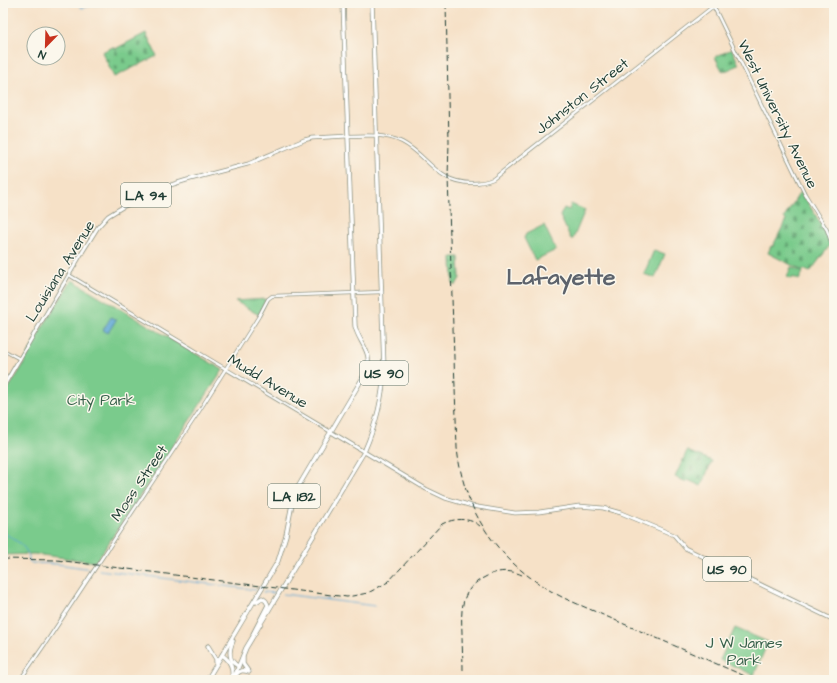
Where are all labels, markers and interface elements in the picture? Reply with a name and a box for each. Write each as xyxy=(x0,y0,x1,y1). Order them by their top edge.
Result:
north arrow xyxy=(26,26,66,66)
street label: West University Avenue xyxy=(731,36,823,193)
text: N xyxy=(36,46,48,63)
street label: Johnston Street xyxy=(531,53,633,139)
road number: LA 94 xyxy=(121,183,171,207)
street label: Louisiana Avenue xyxy=(21,217,100,326)
district label: Lafayette xyxy=(506,261,616,295)
street label: Mudd Avenue xyxy=(224,349,312,414)
road number: US 90 xyxy=(360,361,408,385)
park label: City Park xyxy=(67,390,135,412)
street label: Moss Street xyxy=(106,441,173,526)
road number: LA 182 xyxy=(268,484,320,508)
road number: US 90 xyxy=(703,557,751,581)
park label: J W James Park xyxy=(706,633,783,671)

